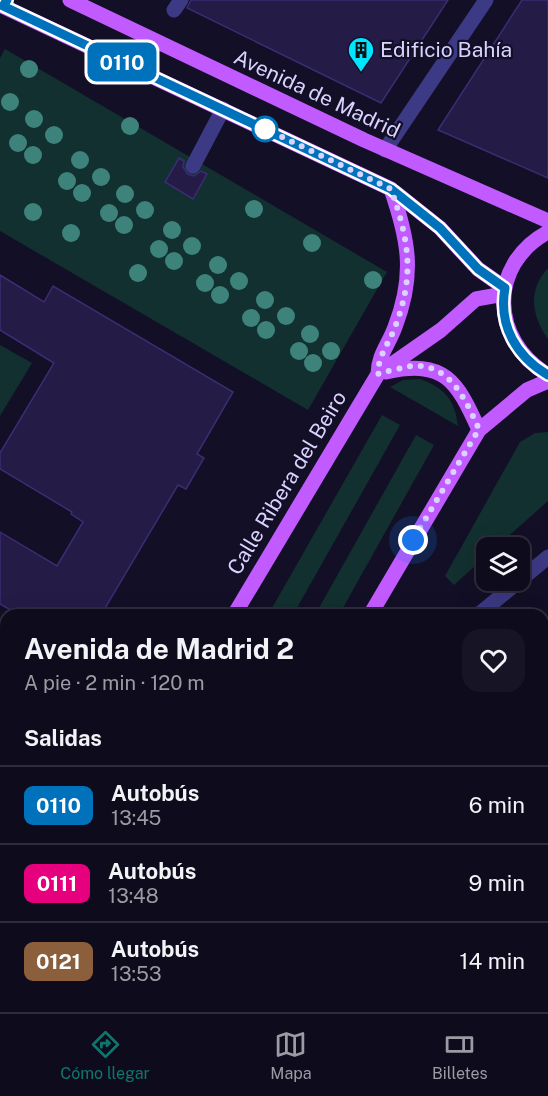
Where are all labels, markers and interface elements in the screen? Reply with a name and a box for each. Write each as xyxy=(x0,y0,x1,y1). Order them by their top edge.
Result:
building icon: Edificio Bahía xyxy=(346,35,376,73)
place label: Edificio Bahía xyxy=(380,37,512,62)
line badge: 0110 xyxy=(80,42,164,82)
street label: Avenida de Madrid xyxy=(230,44,404,143)
text: 0110 xyxy=(99,50,145,75)
unlabelled marker xyxy=(252,116,278,142)
street label: Calle Ribera del Beiro xyxy=(222,386,351,579)
your location xyxy=(398,525,428,555)
map controls xyxy=(476,537,530,591)
button: layers xyxy=(476,537,530,591)
button: heart xyxy=(462,629,525,692)
text: Avenida de Madrid 2 xyxy=(24,632,294,665)
text: A pie · 2 min · 120 m xyxy=(24,671,205,695)
text: Salidas xyxy=(24,725,102,751)
text: Autobús xyxy=(111,780,199,806)
text: 6 min xyxy=(469,792,525,818)
text: 0110 xyxy=(36,793,81,818)
text: 13:45 xyxy=(111,806,161,830)
text: Autobús xyxy=(108,858,196,884)
text: 9 min xyxy=(469,870,525,896)
text: 0111 xyxy=(37,871,77,896)
text: 13:48 xyxy=(108,884,159,908)
text: Autobús xyxy=(111,936,199,962)
text: 14 min xyxy=(460,948,525,974)
text: 0121 xyxy=(36,949,81,974)
text: 13:53 xyxy=(111,962,162,986)
tab: Cómo llegar xyxy=(60,1028,150,1083)
tab: Mapa xyxy=(270,1028,312,1083)
tab: Billetes xyxy=(432,1028,488,1083)

